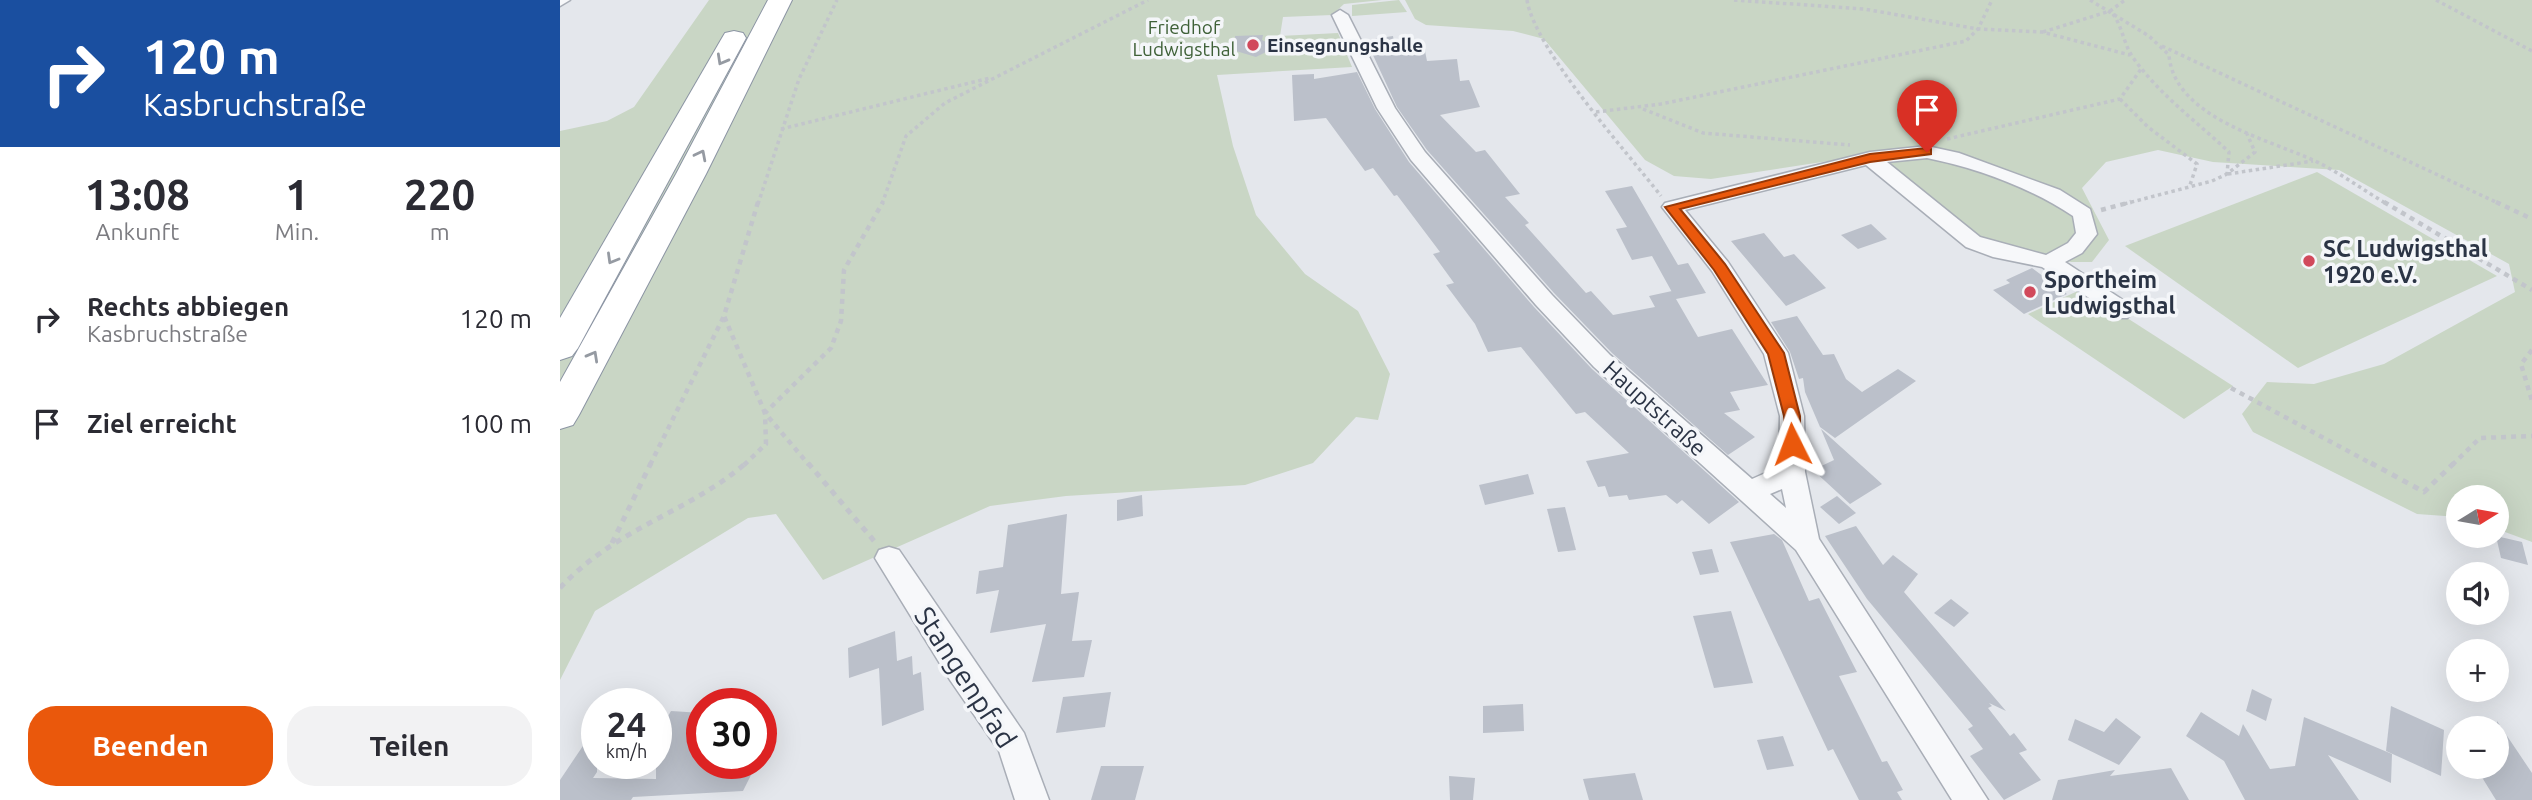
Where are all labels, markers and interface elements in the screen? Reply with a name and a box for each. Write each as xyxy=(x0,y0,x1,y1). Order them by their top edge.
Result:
park label: Friedhof Ludwigsthal xyxy=(1132,16,1236,60)
icon: right xyxy=(28,28,119,119)
text: 120 m xyxy=(143,28,280,83)
place label: Einsegnungshalle xyxy=(1267,34,1423,56)
marker: Einsegnungshalle xyxy=(1245,37,1261,53)
one-way arrow xyxy=(717,53,730,65)
pin xyxy=(1897,80,1957,152)
text: Kasbruchstraße xyxy=(143,86,367,122)
icon: arrive xyxy=(1908,91,1946,129)
one-way arrow xyxy=(693,150,706,162)
text: 13:08 xyxy=(85,171,190,218)
text: 1 xyxy=(285,171,309,218)
text: 220 xyxy=(404,171,475,218)
text: Ankunft xyxy=(96,219,179,244)
text: Min. xyxy=(275,219,319,244)
text: m xyxy=(430,219,450,244)
place label: SC Ludwigsthal 1920 e.V. xyxy=(2323,236,2488,287)
one-way arrow xyxy=(607,252,620,264)
marker: SC Ludwigsthal 1920 e.V. xyxy=(2301,253,2317,269)
place label: Sportheim Ludwigsthal xyxy=(2044,267,2176,318)
marker: Sportheim Ludwigsthal xyxy=(2022,284,2038,300)
text: Rechts abbiegen xyxy=(87,292,289,321)
icon: right xyxy=(28,300,66,338)
text: 120 m xyxy=(460,304,532,333)
text: Kasbruchstraße xyxy=(87,321,248,346)
one-way arrow xyxy=(585,350,598,363)
street label: Hauptstraße xyxy=(1598,355,1712,461)
icon: arrive xyxy=(28,405,66,443)
position arrow xyxy=(1755,407,1829,481)
text: Ziel erreicht xyxy=(87,409,237,438)
text: 100 m xyxy=(460,409,532,438)
north arrow xyxy=(2446,485,2510,548)
map controls xyxy=(2446,485,2509,779)
button: sound xyxy=(2446,562,2509,625)
street label: Stangenpfad xyxy=(909,601,1023,753)
button: + xyxy=(2446,639,2509,702)
speed limit sign: 30 xyxy=(686,688,777,779)
text: 24 xyxy=(607,704,646,744)
button: Beenden xyxy=(28,706,273,786)
button: Teilen xyxy=(287,706,532,786)
button: − xyxy=(2446,716,2509,779)
text: km/h xyxy=(606,741,647,761)

